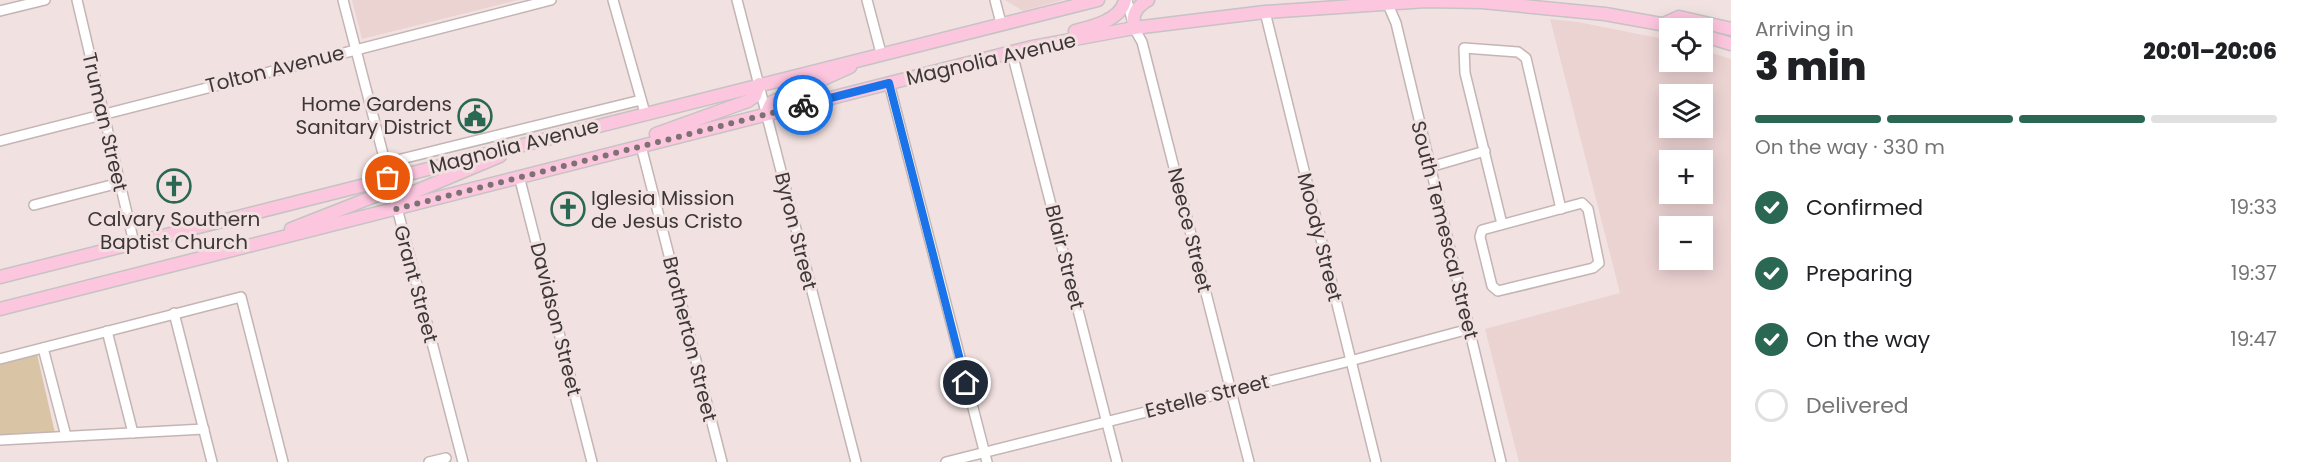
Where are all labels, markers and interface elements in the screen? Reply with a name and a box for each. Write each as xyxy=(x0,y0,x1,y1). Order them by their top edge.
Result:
text: Arriving in xyxy=(1755,15,1854,43)
map controls xyxy=(1659,18,1713,270)
button: locate xyxy=(1659,18,1713,72)
street label: Magnolia Avenue xyxy=(903,26,1079,92)
text: 20:01–20:06 xyxy=(2143,36,2277,67)
street label: Tolton Avenue xyxy=(203,38,347,100)
text: 3 min xyxy=(1755,39,1867,94)
street label: Truman Street xyxy=(75,50,135,194)
courier xyxy=(773,75,833,135)
button: layers xyxy=(1659,84,1713,138)
icon: bike xyxy=(787,89,820,122)
place label: Home Gardens Sanitary District xyxy=(296,90,452,141)
public building icon: Home Gardens Sanitary District xyxy=(457,98,493,134)
street label: Magnolia Avenue xyxy=(426,111,602,181)
street label: South Temescal Street xyxy=(1404,118,1486,342)
text: On the way · 330 m xyxy=(1755,133,1945,161)
button: + xyxy=(1659,150,1713,204)
pin xyxy=(362,152,413,203)
icon: bag xyxy=(371,161,404,194)
street label: Neece Street xyxy=(1161,165,1219,295)
church icon: Calvary Southern Baptist Church xyxy=(156,168,192,204)
street label: Byron Street xyxy=(768,169,824,293)
street label: Moody Street xyxy=(1291,170,1349,304)
place label: Iglesia Mission de Jesus Cristo xyxy=(591,184,743,235)
church icon: Iglesia Mission de Jesus Cristo xyxy=(550,191,586,227)
icon: check xyxy=(1755,191,1788,224)
text: Confirmed xyxy=(1806,192,1923,223)
text: 19:33 xyxy=(2230,193,2277,221)
street label: Blair Street xyxy=(1038,202,1092,312)
place label: Calvary Southern Baptist Church xyxy=(88,205,260,256)
button: − xyxy=(1659,216,1713,270)
street label: Grant Street xyxy=(387,222,445,346)
street label: Davidson Street xyxy=(523,239,589,399)
street label: Brotherton Street xyxy=(656,254,724,424)
icon: check xyxy=(1755,257,1788,290)
text: Preparing xyxy=(1806,258,1913,289)
text: 19:37 xyxy=(2231,259,2277,287)
icon: check xyxy=(1755,323,1788,356)
text: On the way xyxy=(1806,324,1930,355)
text: 19:47 xyxy=(2230,325,2277,353)
pin xyxy=(940,357,991,408)
icon: home xyxy=(949,366,982,399)
street label: Estelle Street xyxy=(1142,367,1272,425)
text: Delivered xyxy=(1806,390,1909,421)

